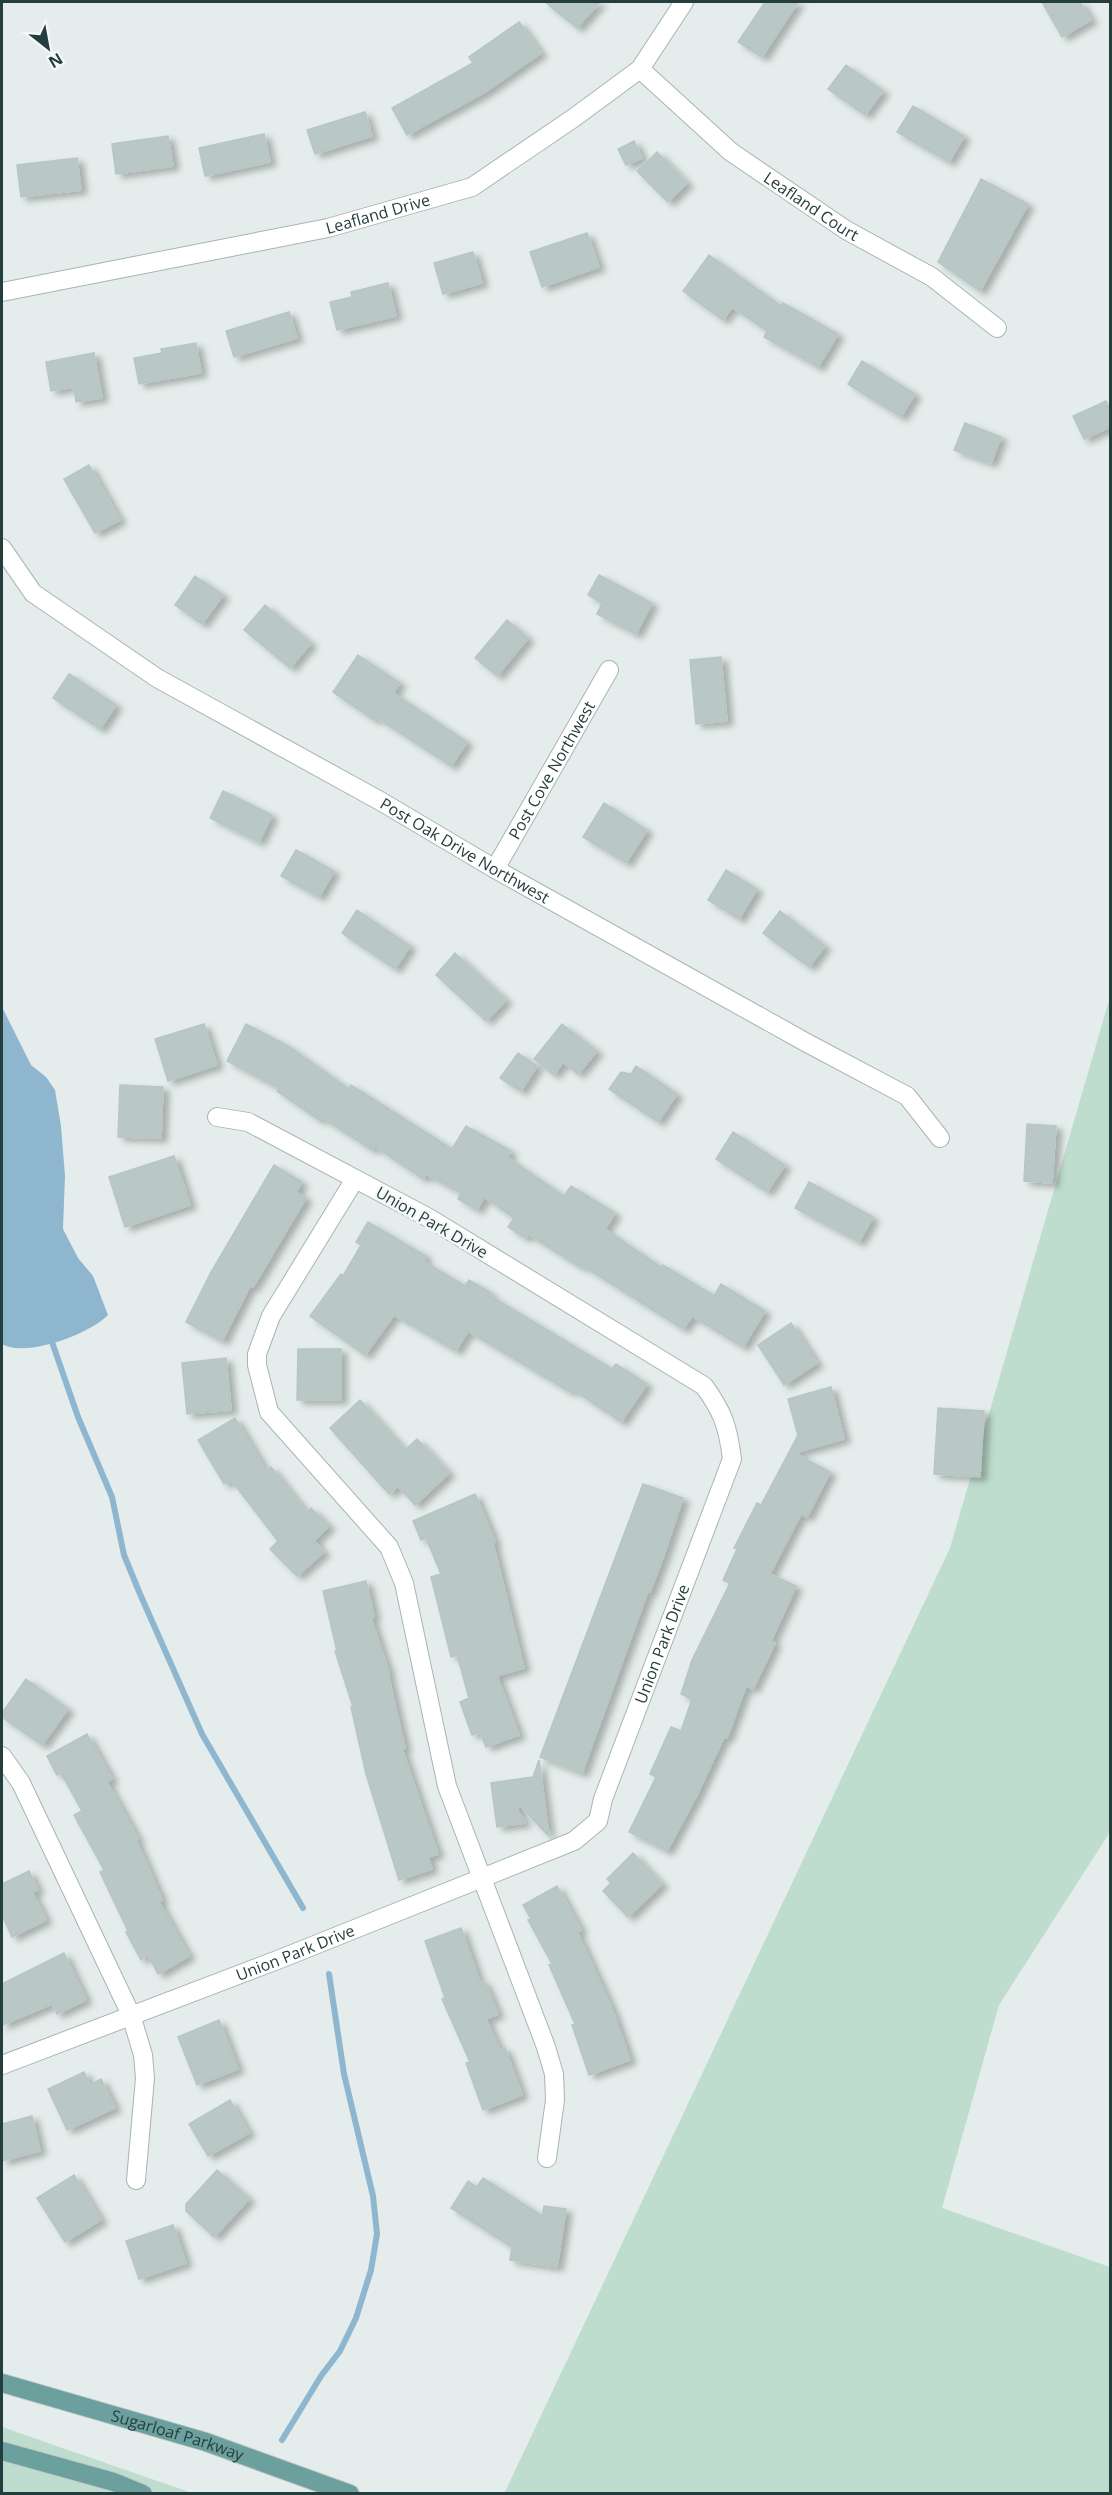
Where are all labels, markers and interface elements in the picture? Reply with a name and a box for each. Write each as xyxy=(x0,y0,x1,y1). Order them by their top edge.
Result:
north arrow xyxy=(18,18,78,78)
text: N xyxy=(44,48,67,74)
street label: Leafland Court xyxy=(759,166,863,246)
street label: Leafland Drive xyxy=(323,189,433,239)
street label: Post Cove Northwest xyxy=(503,697,600,843)
street label: Post Oak Drive Northwest xyxy=(376,792,554,908)
street label: Union Park Drive xyxy=(372,1181,492,1263)
street label: Union Park Drive xyxy=(629,1581,694,1707)
street label: Union Park Drive xyxy=(233,1919,358,1986)
street label: Sugarloaf Parkway xyxy=(109,2404,248,2466)

